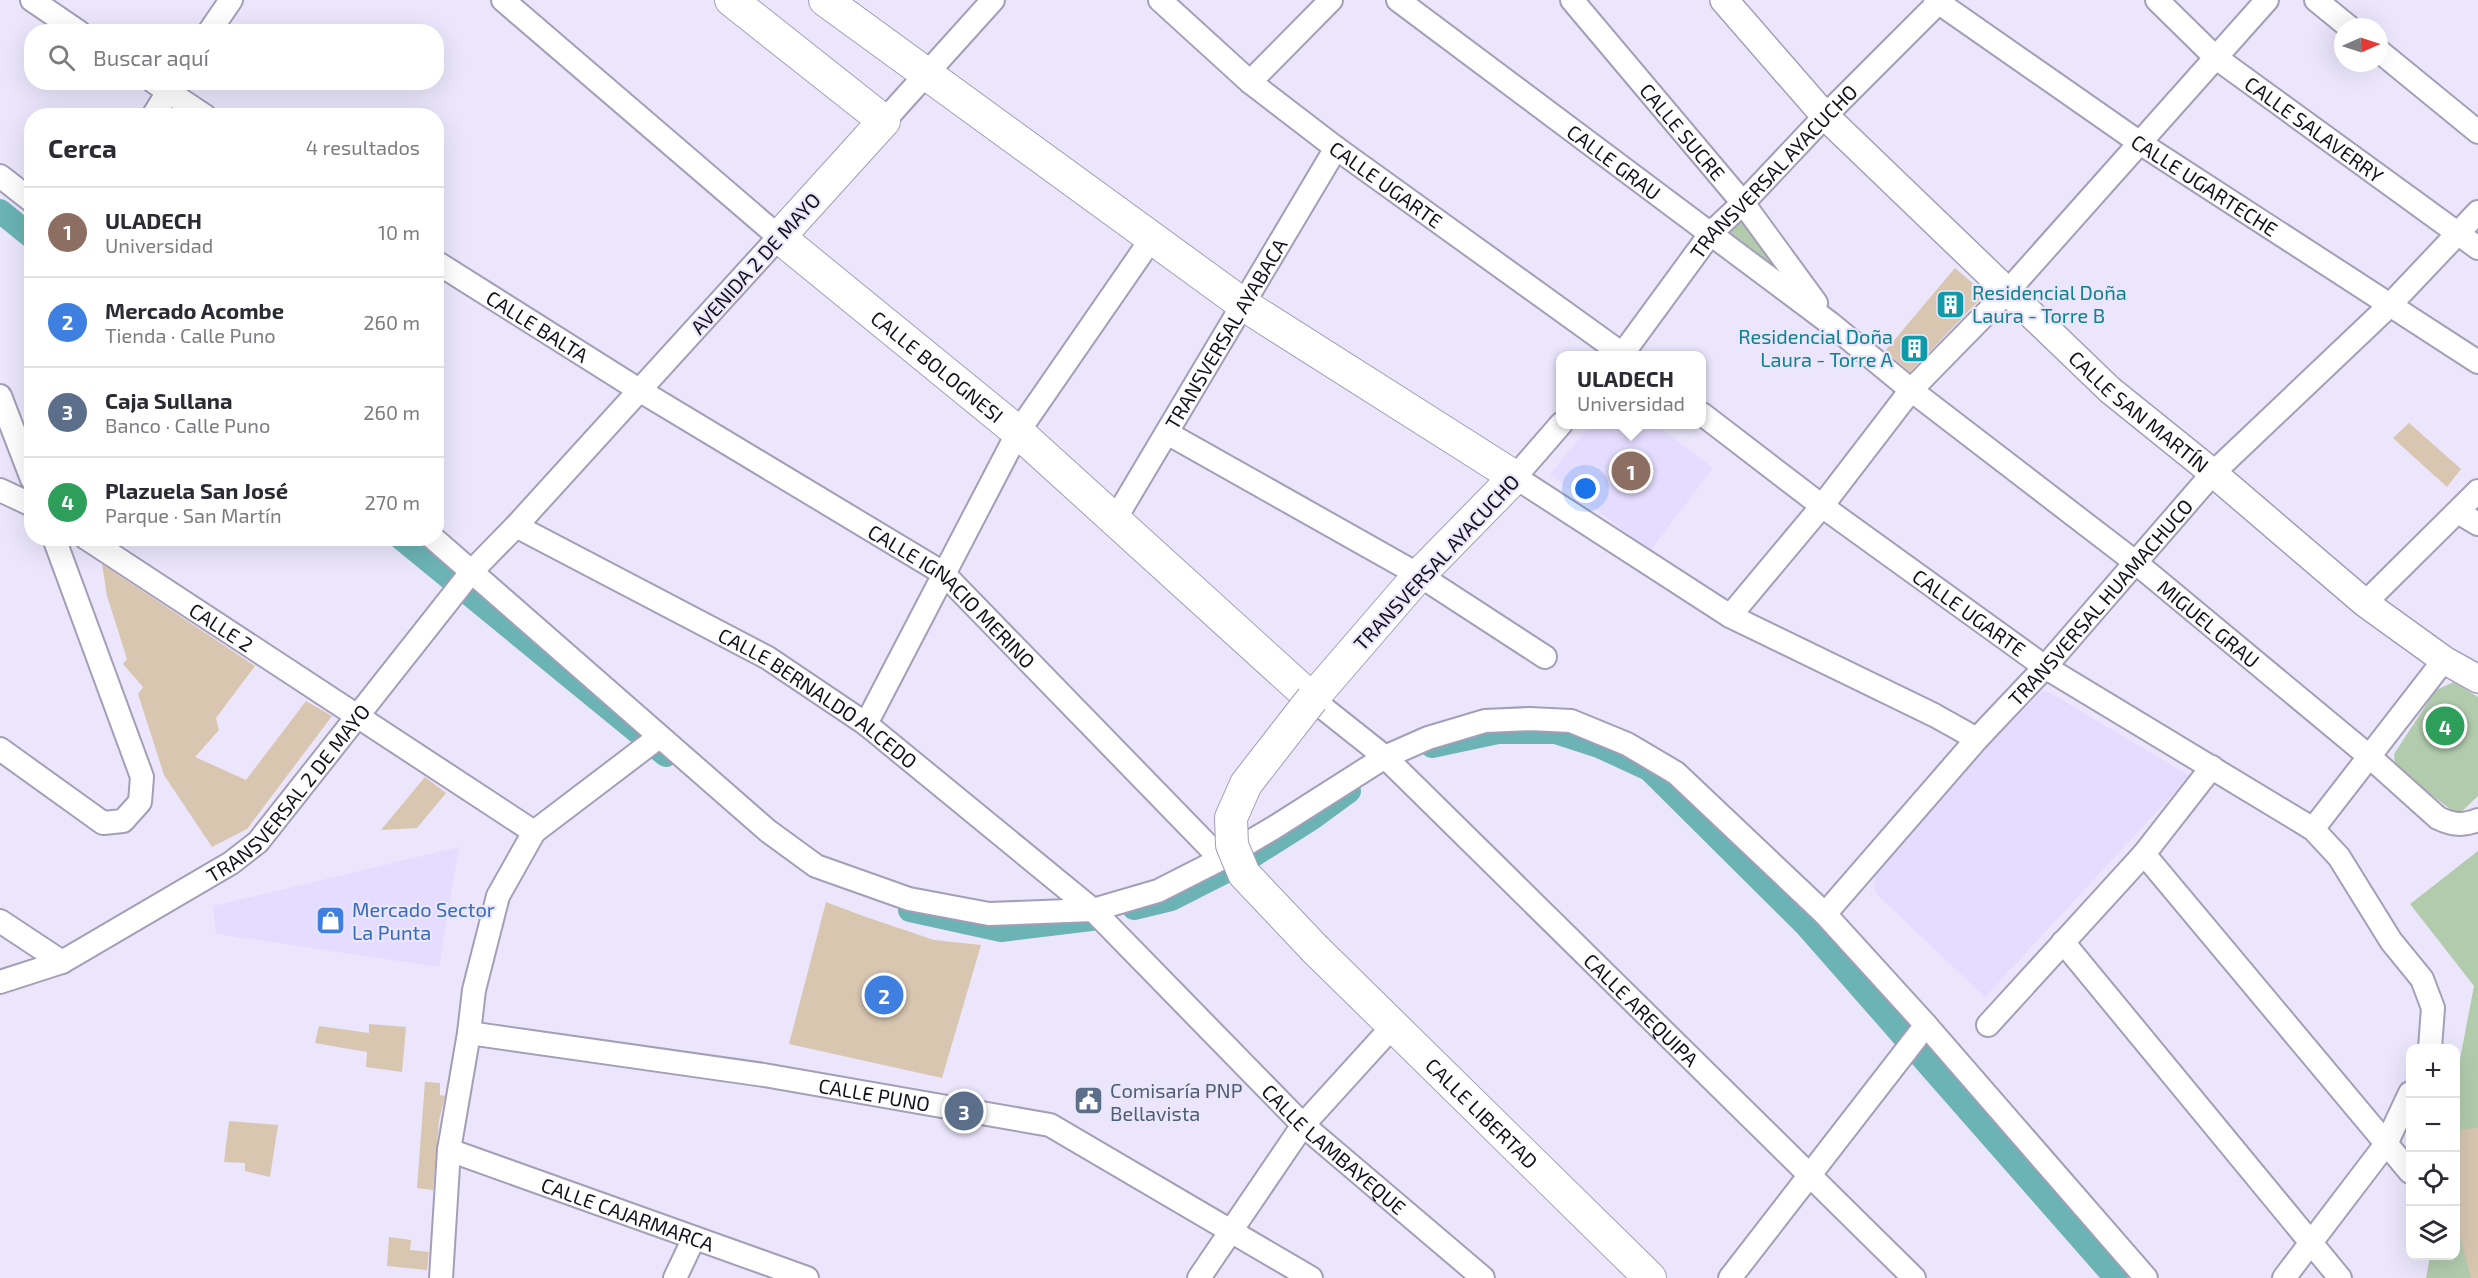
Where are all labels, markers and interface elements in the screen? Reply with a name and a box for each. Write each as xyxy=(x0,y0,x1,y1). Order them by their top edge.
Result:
north arrow xyxy=(2334,18,2388,72)
search box xyxy=(24,24,444,90)
icon: search xyxy=(45,41,78,74)
text: Buscar aquí xyxy=(93,44,209,70)
street label: CALLE SALAVERRY xyxy=(2240,71,2389,188)
street label: CALLE SUCRE xyxy=(1635,78,1731,185)
street label: TRANSVERSAL AYACUCHO xyxy=(1685,79,1862,263)
street label: CALLE GRAU xyxy=(1563,119,1666,205)
street label: CALLE UGARTECHE xyxy=(2127,129,2282,241)
text: Cerca xyxy=(48,132,117,163)
text: 4 resultados xyxy=(306,135,420,159)
street label: CALLE UGARTE xyxy=(1325,135,1447,233)
street label: AVENIDA 2 DE MAYO xyxy=(685,187,825,339)
text: ULADECH xyxy=(105,207,202,233)
text: 1 xyxy=(63,220,72,244)
text: 10 m xyxy=(378,220,420,244)
text: Universidad xyxy=(105,233,213,257)
street label: TRANSVERSAL AYABACA xyxy=(1159,233,1292,433)
place label: Residencial Doña Laura - Torre B xyxy=(1972,280,2127,327)
street label: CALLE BALTA xyxy=(482,285,593,367)
building icon: Residencial Doña Laura - Torre B xyxy=(1935,288,1967,320)
text: Mercado Acombe xyxy=(105,297,284,323)
street label: CALLE BOLOGNESI xyxy=(866,305,1008,427)
text: 2 xyxy=(62,310,73,334)
text: 260 m xyxy=(363,310,420,334)
text: Tienda · Calle Puno xyxy=(105,323,276,347)
place label: Residencial Doña Laura - Torre A xyxy=(1738,324,1894,371)
building icon: Residencial Doña Laura - Torre A xyxy=(1898,332,1930,364)
street label: CALLE SAN MARTÍN xyxy=(2064,345,2214,477)
popup xyxy=(1556,351,1706,429)
text: ULADECH xyxy=(1577,365,1674,391)
text: Caja Sullana xyxy=(105,387,233,413)
text: Universidad xyxy=(1577,391,1685,415)
text: 3 xyxy=(62,400,73,424)
text: 260 m xyxy=(363,400,420,424)
text: Banco · Calle Puno xyxy=(105,413,270,437)
pin: 1 xyxy=(1612,448,1650,494)
street label: TRANSVERSAL AYACUCHO xyxy=(1348,469,1524,655)
your location xyxy=(1571,474,1600,503)
text: Plazuela San José xyxy=(105,477,288,503)
text: 4 xyxy=(61,490,74,514)
text: 270 m xyxy=(364,490,420,514)
street label: TRANSVERSAL HUAMACHUCO xyxy=(2003,494,2197,710)
text: Parque · San Martín xyxy=(105,503,282,527)
street label: CALLE IGNACIO MERINO xyxy=(864,519,1041,673)
street label: CALLE UGARTE xyxy=(1908,564,2030,661)
street label: MIGUEL GRAU xyxy=(2153,574,2265,672)
street label: CALLE 2 xyxy=(185,597,258,656)
street label: CALLE BERNALDO ALCEDO xyxy=(715,622,922,773)
street label: TRANSVERSAL 2 DE MAYO xyxy=(202,699,374,887)
pin: 4 xyxy=(2426,704,2464,748)
place label: Mercado Sector La Punta xyxy=(352,897,495,944)
shop icon: Mercado Sector La Punta xyxy=(315,904,347,936)
street label: CALLE AREQUIPA xyxy=(1579,948,1704,1071)
pin: 2 xyxy=(864,972,904,1018)
map controls xyxy=(2406,1044,2460,1260)
button: + xyxy=(2406,1044,2460,1098)
street label: CALLE LIBERTAD xyxy=(1421,1053,1543,1173)
street label: CALLE PUNO xyxy=(817,1073,932,1116)
place label: Comisaría PNP Bellavista xyxy=(1110,1078,1243,1125)
street label: CALLE LAMBAYEQUE xyxy=(1257,1079,1411,1219)
public building icon: Comisaría PNP Bellavista xyxy=(1073,1085,1105,1117)
pin: 3 xyxy=(944,1088,984,1134)
button: − xyxy=(2406,1098,2460,1152)
button: locate xyxy=(2406,1152,2460,1206)
street label: CALLE CAJARMARCA xyxy=(538,1172,718,1256)
button: layers xyxy=(2406,1206,2460,1260)

